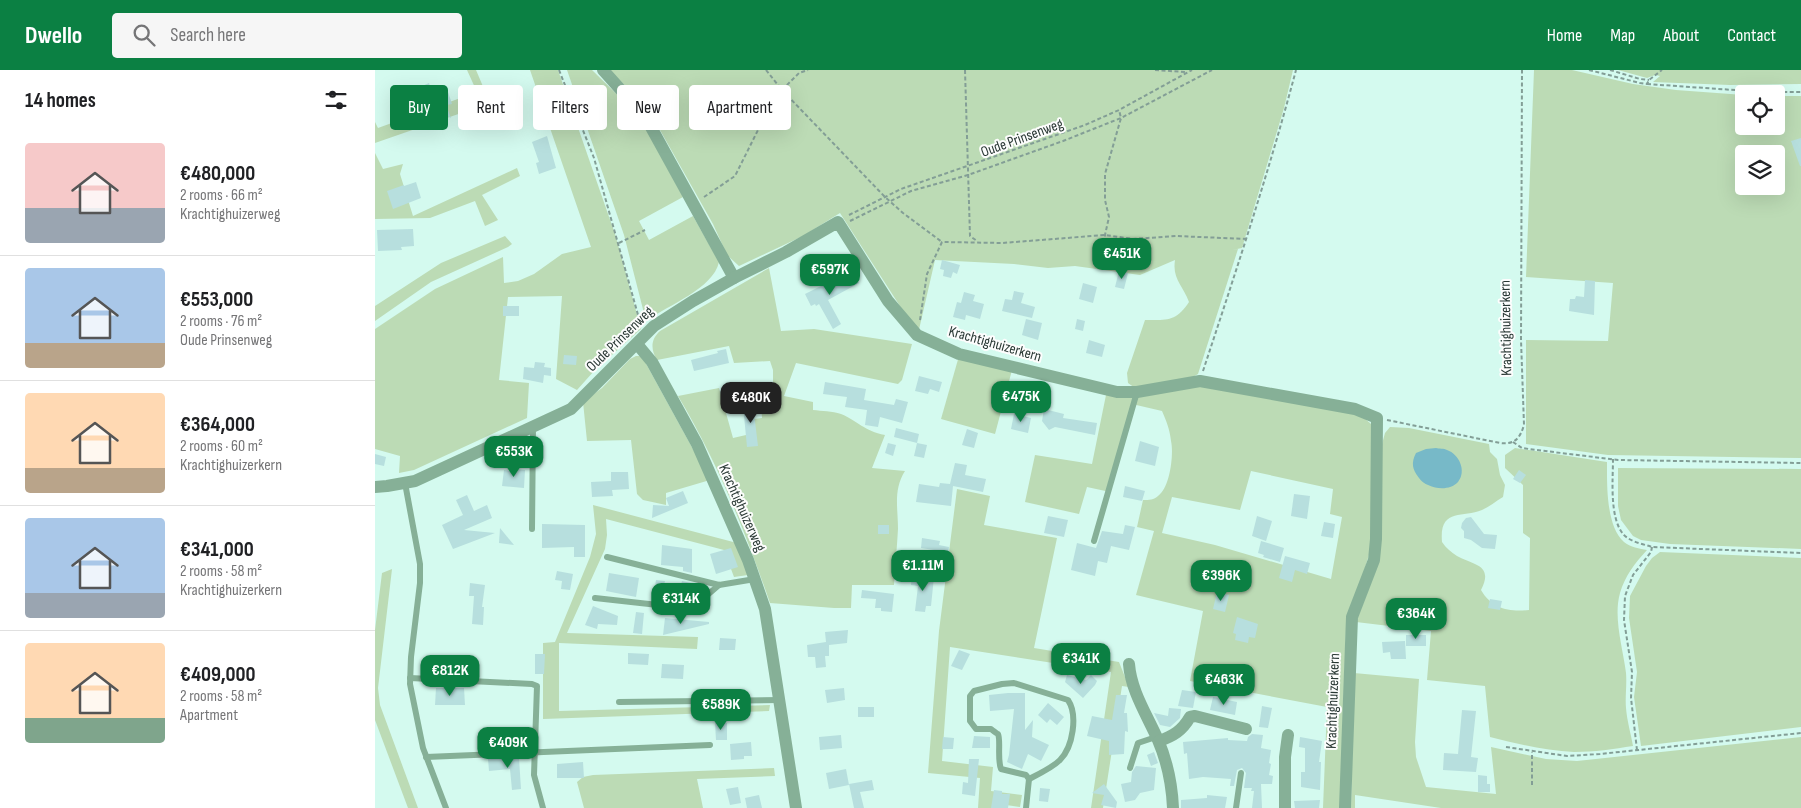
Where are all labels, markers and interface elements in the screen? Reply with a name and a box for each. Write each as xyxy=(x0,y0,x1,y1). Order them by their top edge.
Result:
search box xyxy=(112,13,462,58)
text: Dwello xyxy=(25,21,82,50)
icon: search xyxy=(130,21,158,49)
text: Search here xyxy=(170,24,246,47)
text: Home xyxy=(1547,25,1582,46)
text: Map xyxy=(1610,25,1635,46)
text: About xyxy=(1663,25,1699,46)
text: Contact xyxy=(1727,25,1776,46)
chip: Buy xyxy=(390,85,448,130)
chip: Rent xyxy=(458,85,523,130)
chip: Filters xyxy=(533,85,607,130)
chip: New xyxy=(617,85,679,130)
chip: Apartment xyxy=(689,85,791,130)
map controls xyxy=(1735,85,1785,195)
button: locate xyxy=(1735,85,1785,135)
icon: filters xyxy=(322,86,350,114)
text: 14 homes xyxy=(25,88,96,113)
street label: Oude Prinsenweg xyxy=(978,114,1066,162)
button: layers xyxy=(1735,145,1785,195)
text: €480,000 xyxy=(180,161,255,186)
icon: home xyxy=(65,163,125,223)
text: 2 rooms · 66 m² xyxy=(180,186,263,205)
text: Krachtighuizerweg xyxy=(180,205,280,224)
pin: €451K xyxy=(1087,238,1157,280)
text: €451K xyxy=(1103,244,1141,263)
pin: €597K xyxy=(795,254,865,296)
text: €597K xyxy=(811,260,849,279)
street label: Krachtighuizerkern xyxy=(1496,280,1516,376)
text: €553,000 xyxy=(180,287,253,312)
icon: home xyxy=(65,288,125,348)
street label: Oude Prinsenweg xyxy=(582,302,658,376)
text: 2 rooms · 76 m² xyxy=(180,312,262,331)
street label: Krachtighuizerkern xyxy=(946,322,1044,366)
text: Oude Prinsenweg xyxy=(180,331,272,350)
pin: €475K xyxy=(986,380,1056,423)
pin: €480K xyxy=(716,382,786,424)
text: €475K xyxy=(1002,387,1040,406)
text: €480K xyxy=(731,388,771,407)
text: €364,000 xyxy=(180,412,255,437)
icon: home xyxy=(65,413,125,473)
pin: €553K xyxy=(479,436,549,478)
text: 2 rooms · 60 m² xyxy=(180,437,263,456)
text: €553K xyxy=(495,442,533,461)
text: Krachtighuizerkern xyxy=(180,456,282,475)
street label: Krachtighuizerweg xyxy=(714,461,770,555)
text: €341,000 xyxy=(180,537,254,562)
icon: home xyxy=(65,538,125,598)
pin: €1.11M xyxy=(882,550,964,592)
text: €1.11M xyxy=(902,556,944,575)
pin: €396K xyxy=(1186,560,1256,602)
text: 2 rooms · 58 m² xyxy=(180,562,262,581)
text: €396K xyxy=(1202,566,1240,585)
text: Krachtighuizerkern xyxy=(180,581,282,600)
pin: €314K xyxy=(646,582,716,625)
text: €314K xyxy=(662,589,700,608)
pin: €364K xyxy=(1381,598,1451,640)
text: €364K xyxy=(1397,604,1435,623)
pin: €341K xyxy=(1046,642,1116,685)
text: €341K xyxy=(1062,649,1100,668)
street label: Krachtighuizerkern xyxy=(1322,653,1344,749)
pin: €812K xyxy=(415,654,485,697)
text: €812K xyxy=(431,661,469,680)
text: €409,000 xyxy=(180,662,255,687)
icon: home xyxy=(65,663,125,723)
pin: €463K xyxy=(1189,664,1259,706)
text: €463K xyxy=(1205,670,1243,689)
text: 2 rooms · 58 m² xyxy=(180,687,262,706)
pin: €589K xyxy=(686,688,756,731)
text: €589K xyxy=(702,695,740,714)
text: Apartment xyxy=(180,706,238,725)
pin: €409K xyxy=(473,726,543,769)
text: €409K xyxy=(488,733,528,752)

